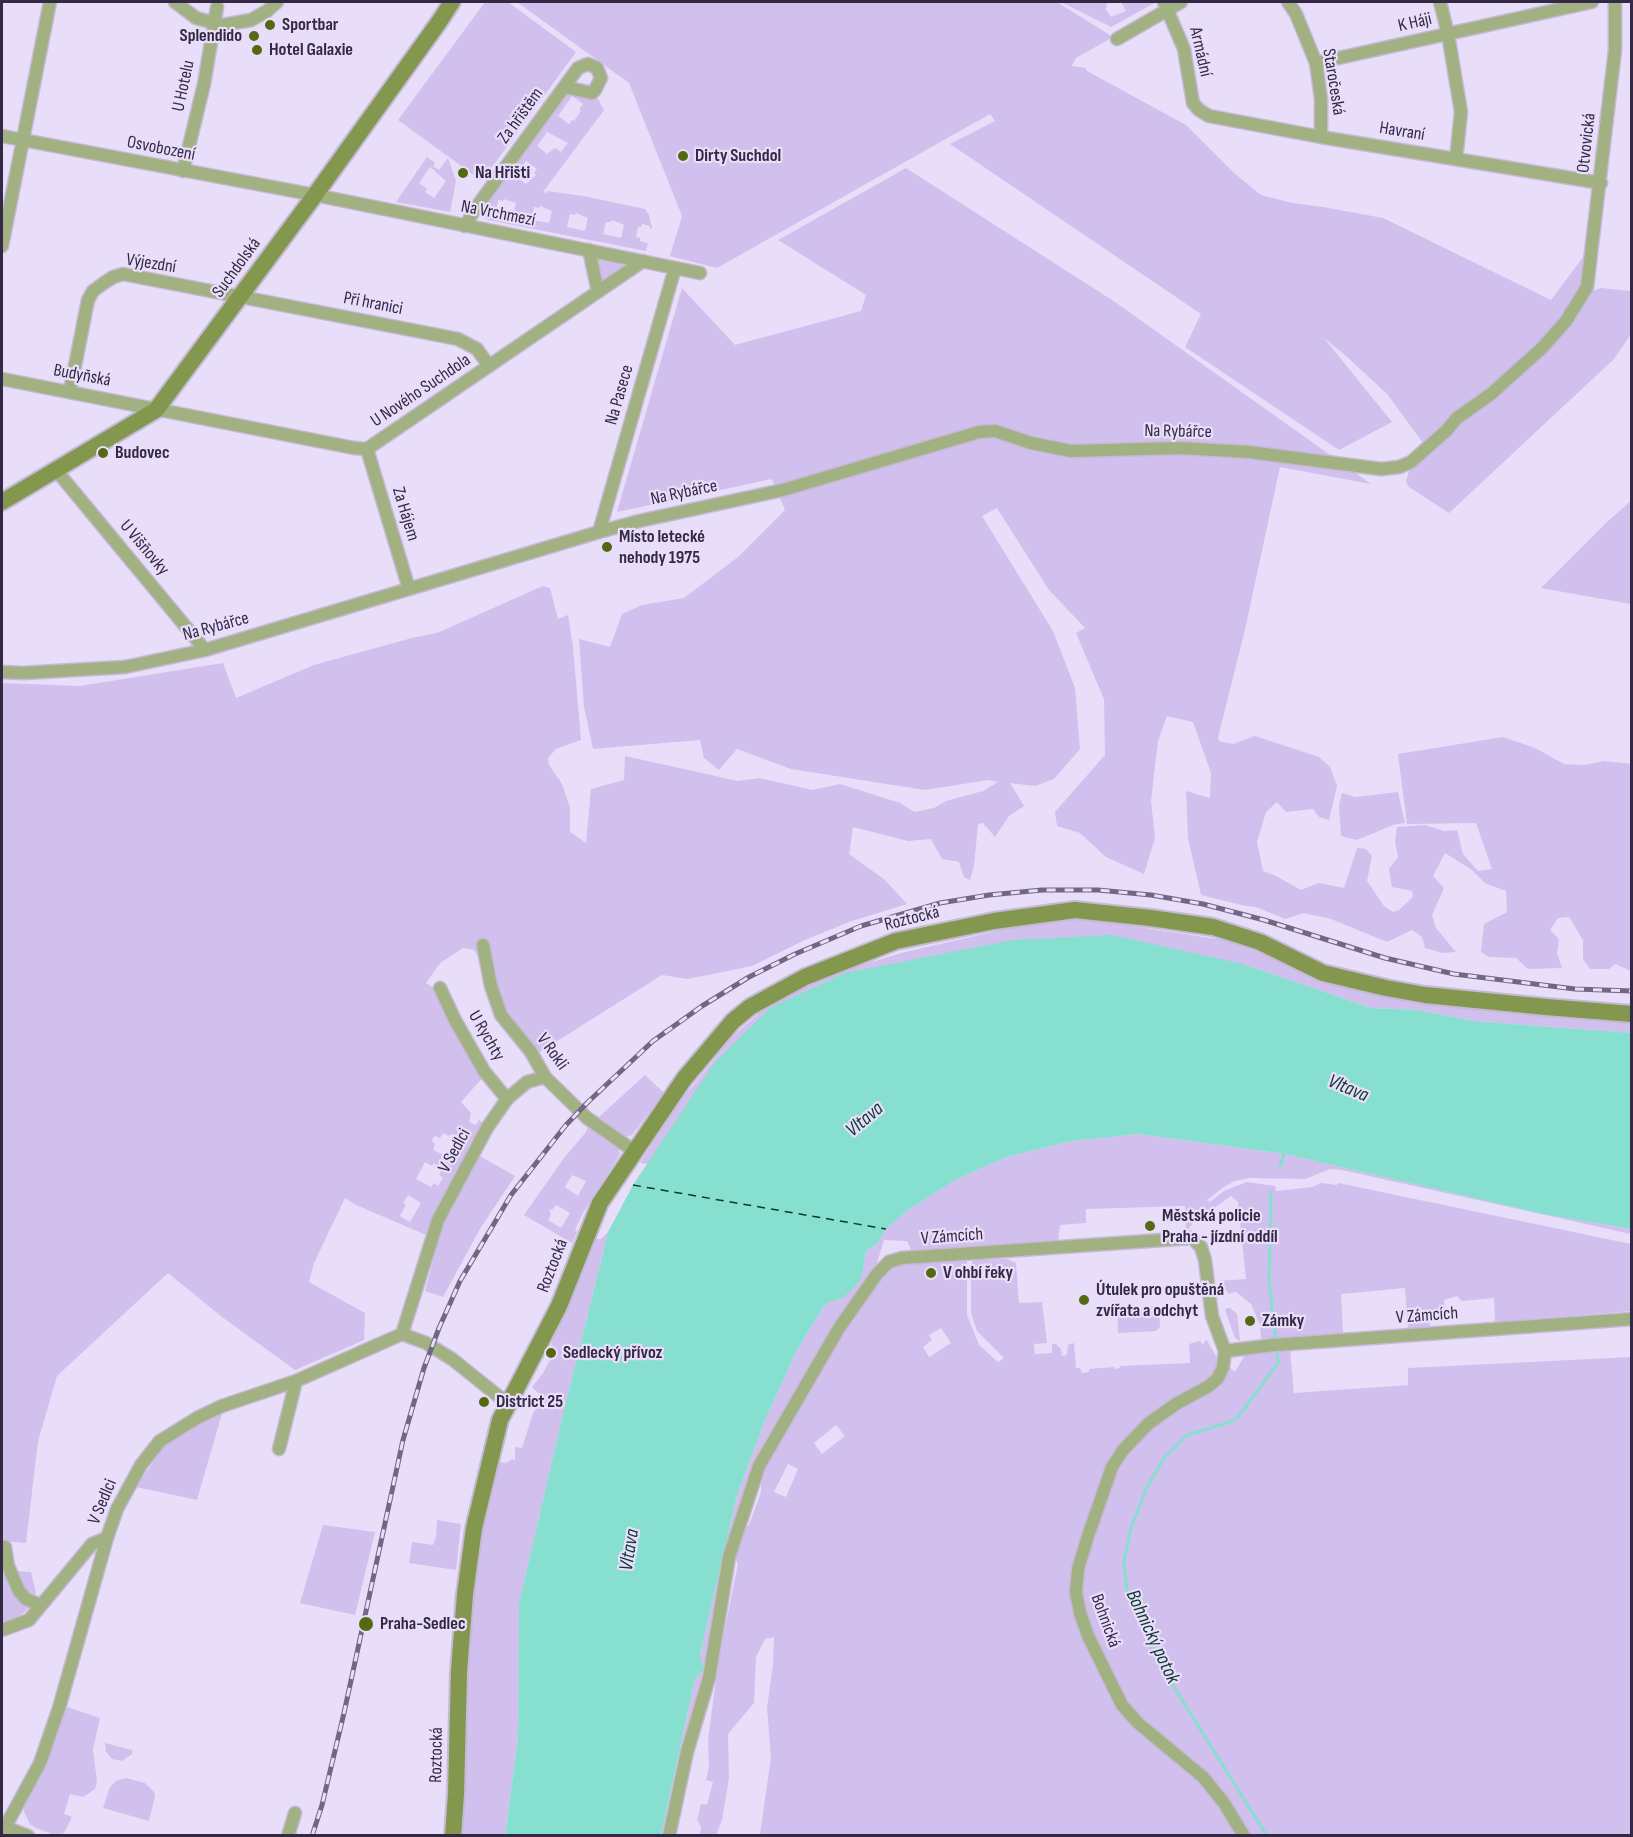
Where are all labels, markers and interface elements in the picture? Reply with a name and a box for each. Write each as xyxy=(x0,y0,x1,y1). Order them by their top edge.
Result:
street label: K Háji xyxy=(1396,9,1434,37)
place label: Sportbar xyxy=(282,14,338,36)
marker: Sportbar xyxy=(263,18,277,32)
place label: Splendido xyxy=(179,25,242,47)
street label: Armádní xyxy=(1184,25,1216,79)
marker: Splendido xyxy=(247,29,261,43)
place label: Hotel Galaxie xyxy=(269,39,353,61)
marker: Hotel Galaxie xyxy=(250,43,264,57)
street label: Staročeská xyxy=(1317,47,1349,117)
street label: U Hotelu xyxy=(168,58,200,114)
street label: Za hřištěm xyxy=(493,84,549,148)
street label: Otvovická xyxy=(1573,112,1601,174)
street label: Havraní xyxy=(1378,118,1426,146)
street label: Osvobození xyxy=(125,132,197,166)
place label: Dirty Suchdol xyxy=(695,145,781,167)
marker: Dirty Suchdol xyxy=(676,149,690,163)
place label: Na Hřišti xyxy=(475,162,530,184)
marker: Na Hřišti xyxy=(456,166,470,180)
street label: Na Vrchmezí xyxy=(459,196,537,232)
street label: Suchdolská xyxy=(208,234,266,302)
street label: Výjezdní xyxy=(124,249,178,279)
street label: Při hranici xyxy=(341,288,405,320)
street label: U Nového Suchdola xyxy=(367,350,475,432)
street label: Budyňská xyxy=(51,360,113,392)
street label: Na Pasece xyxy=(601,363,639,427)
street label: Na Rybářce xyxy=(1144,421,1212,443)
place label: Budovec xyxy=(115,442,170,464)
marker: Budovec xyxy=(96,446,110,460)
street label: Na Rybářce xyxy=(649,475,719,511)
street label: Za Hájem xyxy=(387,484,423,544)
street label: U Višňovky xyxy=(115,516,173,580)
place label: Místo letecké nehody 1975 xyxy=(619,526,705,568)
marker: Místo letecké nehody 1975 xyxy=(600,540,614,554)
street label: Na Rybářce xyxy=(181,608,251,646)
street label: Roztocká xyxy=(882,902,942,936)
street label: U Rychty xyxy=(463,1007,509,1065)
street label: V Rokli xyxy=(531,1029,573,1075)
water label: Vltava xyxy=(1324,1070,1372,1108)
water label: Vltava xyxy=(841,1097,889,1143)
street label: V Sedlci xyxy=(434,1125,476,1177)
place label: Městská policie Praha - jízdní oddíl xyxy=(1162,1205,1278,1248)
marker: Městská policie Praha - jízdní oddíl xyxy=(1143,1219,1157,1233)
street label: V Zámcích xyxy=(920,1224,984,1250)
street label: Roztocká xyxy=(533,1236,573,1296)
place label: V ohbí řeky xyxy=(943,1262,1013,1284)
marker: V ohbí řeky xyxy=(924,1266,938,1280)
place label: Útulek pro opuštěná zvířata a odchyt xyxy=(1096,1279,1224,1322)
marker: Útulek pro opuštěná zvířata a odchyt xyxy=(1077,1293,1091,1307)
street label: V Zámcích xyxy=(1395,1303,1459,1329)
place label: Zámky xyxy=(1262,1310,1304,1332)
marker: Zámky xyxy=(1243,1314,1257,1328)
place label: Sedlecký přívoz xyxy=(563,1342,663,1364)
marker: Sedlecký přívoz xyxy=(544,1346,558,1360)
place label: District 25 xyxy=(496,1391,563,1413)
marker: District 25 xyxy=(477,1395,491,1409)
street label: V Sedlci xyxy=(84,1476,122,1528)
water label: Vltava xyxy=(615,1527,645,1573)
water label: Bohnický potok xyxy=(1120,1586,1184,1688)
street label: Bohnická xyxy=(1085,1591,1125,1651)
place label: Praha-Sedlec xyxy=(380,1613,466,1635)
marker: Praha-Sedlec xyxy=(357,1615,375,1633)
street label: Roztocká xyxy=(426,1727,448,1783)

